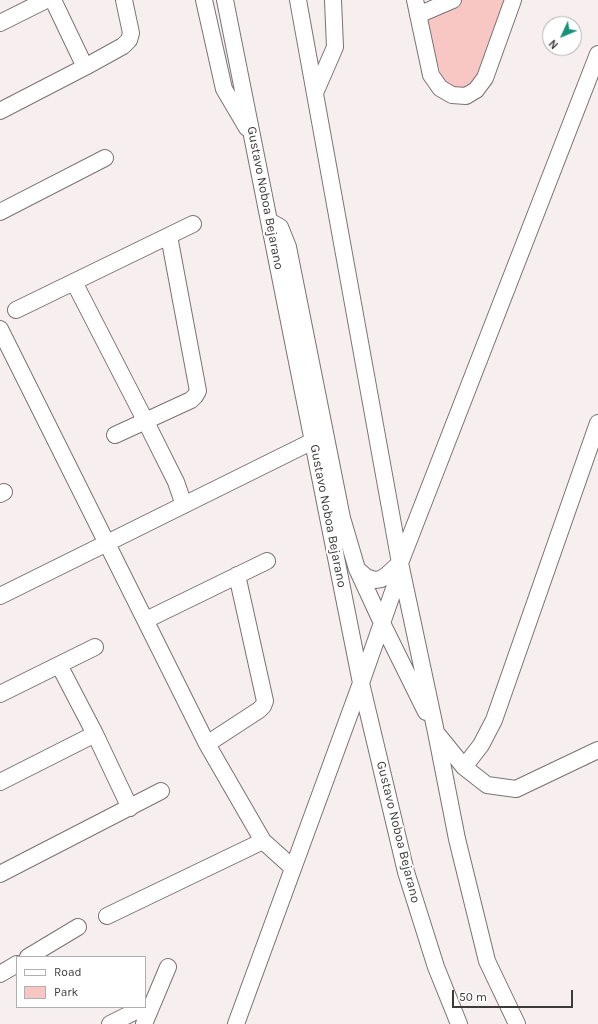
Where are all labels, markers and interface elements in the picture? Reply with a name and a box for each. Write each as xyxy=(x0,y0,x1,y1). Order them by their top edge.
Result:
north arrow xyxy=(542,16,582,56)
text: N xyxy=(546,37,561,51)
street label: Gustavo Noboa Bejarano xyxy=(243,125,287,271)
street label: Gustavo Noboa Bejarano xyxy=(306,443,350,589)
street label: Gustavo Noboa Bejarano xyxy=(373,759,423,905)
legend xyxy=(16,956,146,1008)
text: Road xyxy=(54,965,82,979)
scale bar xyxy=(454,982,575,1008)
text: Park xyxy=(54,985,78,999)
text: 50 m xyxy=(459,990,487,1004)

